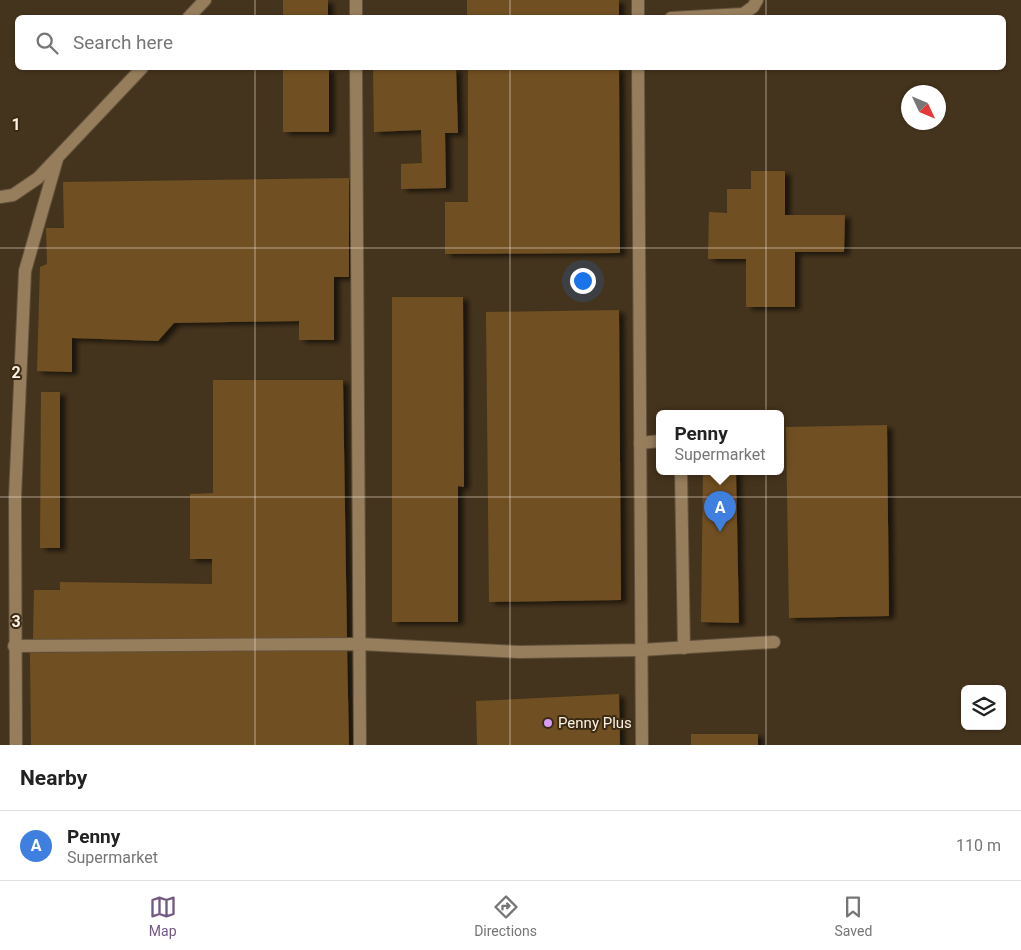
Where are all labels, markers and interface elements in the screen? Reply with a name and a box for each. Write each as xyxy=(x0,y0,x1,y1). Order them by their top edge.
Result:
search box xyxy=(15,15,1006,70)
icon: search xyxy=(33,29,61,57)
text: Search here xyxy=(73,31,173,54)
north arrow xyxy=(901,85,946,130)
text: 1 xyxy=(11,115,21,134)
your location xyxy=(570,268,596,294)
text: 2 xyxy=(11,363,21,382)
popup xyxy=(656,410,784,475)
text: Penny xyxy=(674,422,728,445)
text: Supermarket xyxy=(674,445,766,464)
pin: A xyxy=(704,491,736,532)
text: 3 xyxy=(11,612,21,631)
map controls xyxy=(961,685,1006,730)
button: layers xyxy=(961,685,1006,730)
place label: Penny Plus xyxy=(558,714,632,732)
marker: Penny Plus xyxy=(542,717,554,729)
text: Nearby xyxy=(20,766,87,790)
text: Penny xyxy=(67,825,120,848)
text: A xyxy=(31,836,41,855)
text: 110 m xyxy=(956,836,1001,855)
text: Supermarket xyxy=(67,848,158,867)
tab: Map xyxy=(149,893,177,939)
tab: Directions xyxy=(474,893,537,939)
tab: Saved xyxy=(834,893,872,939)

